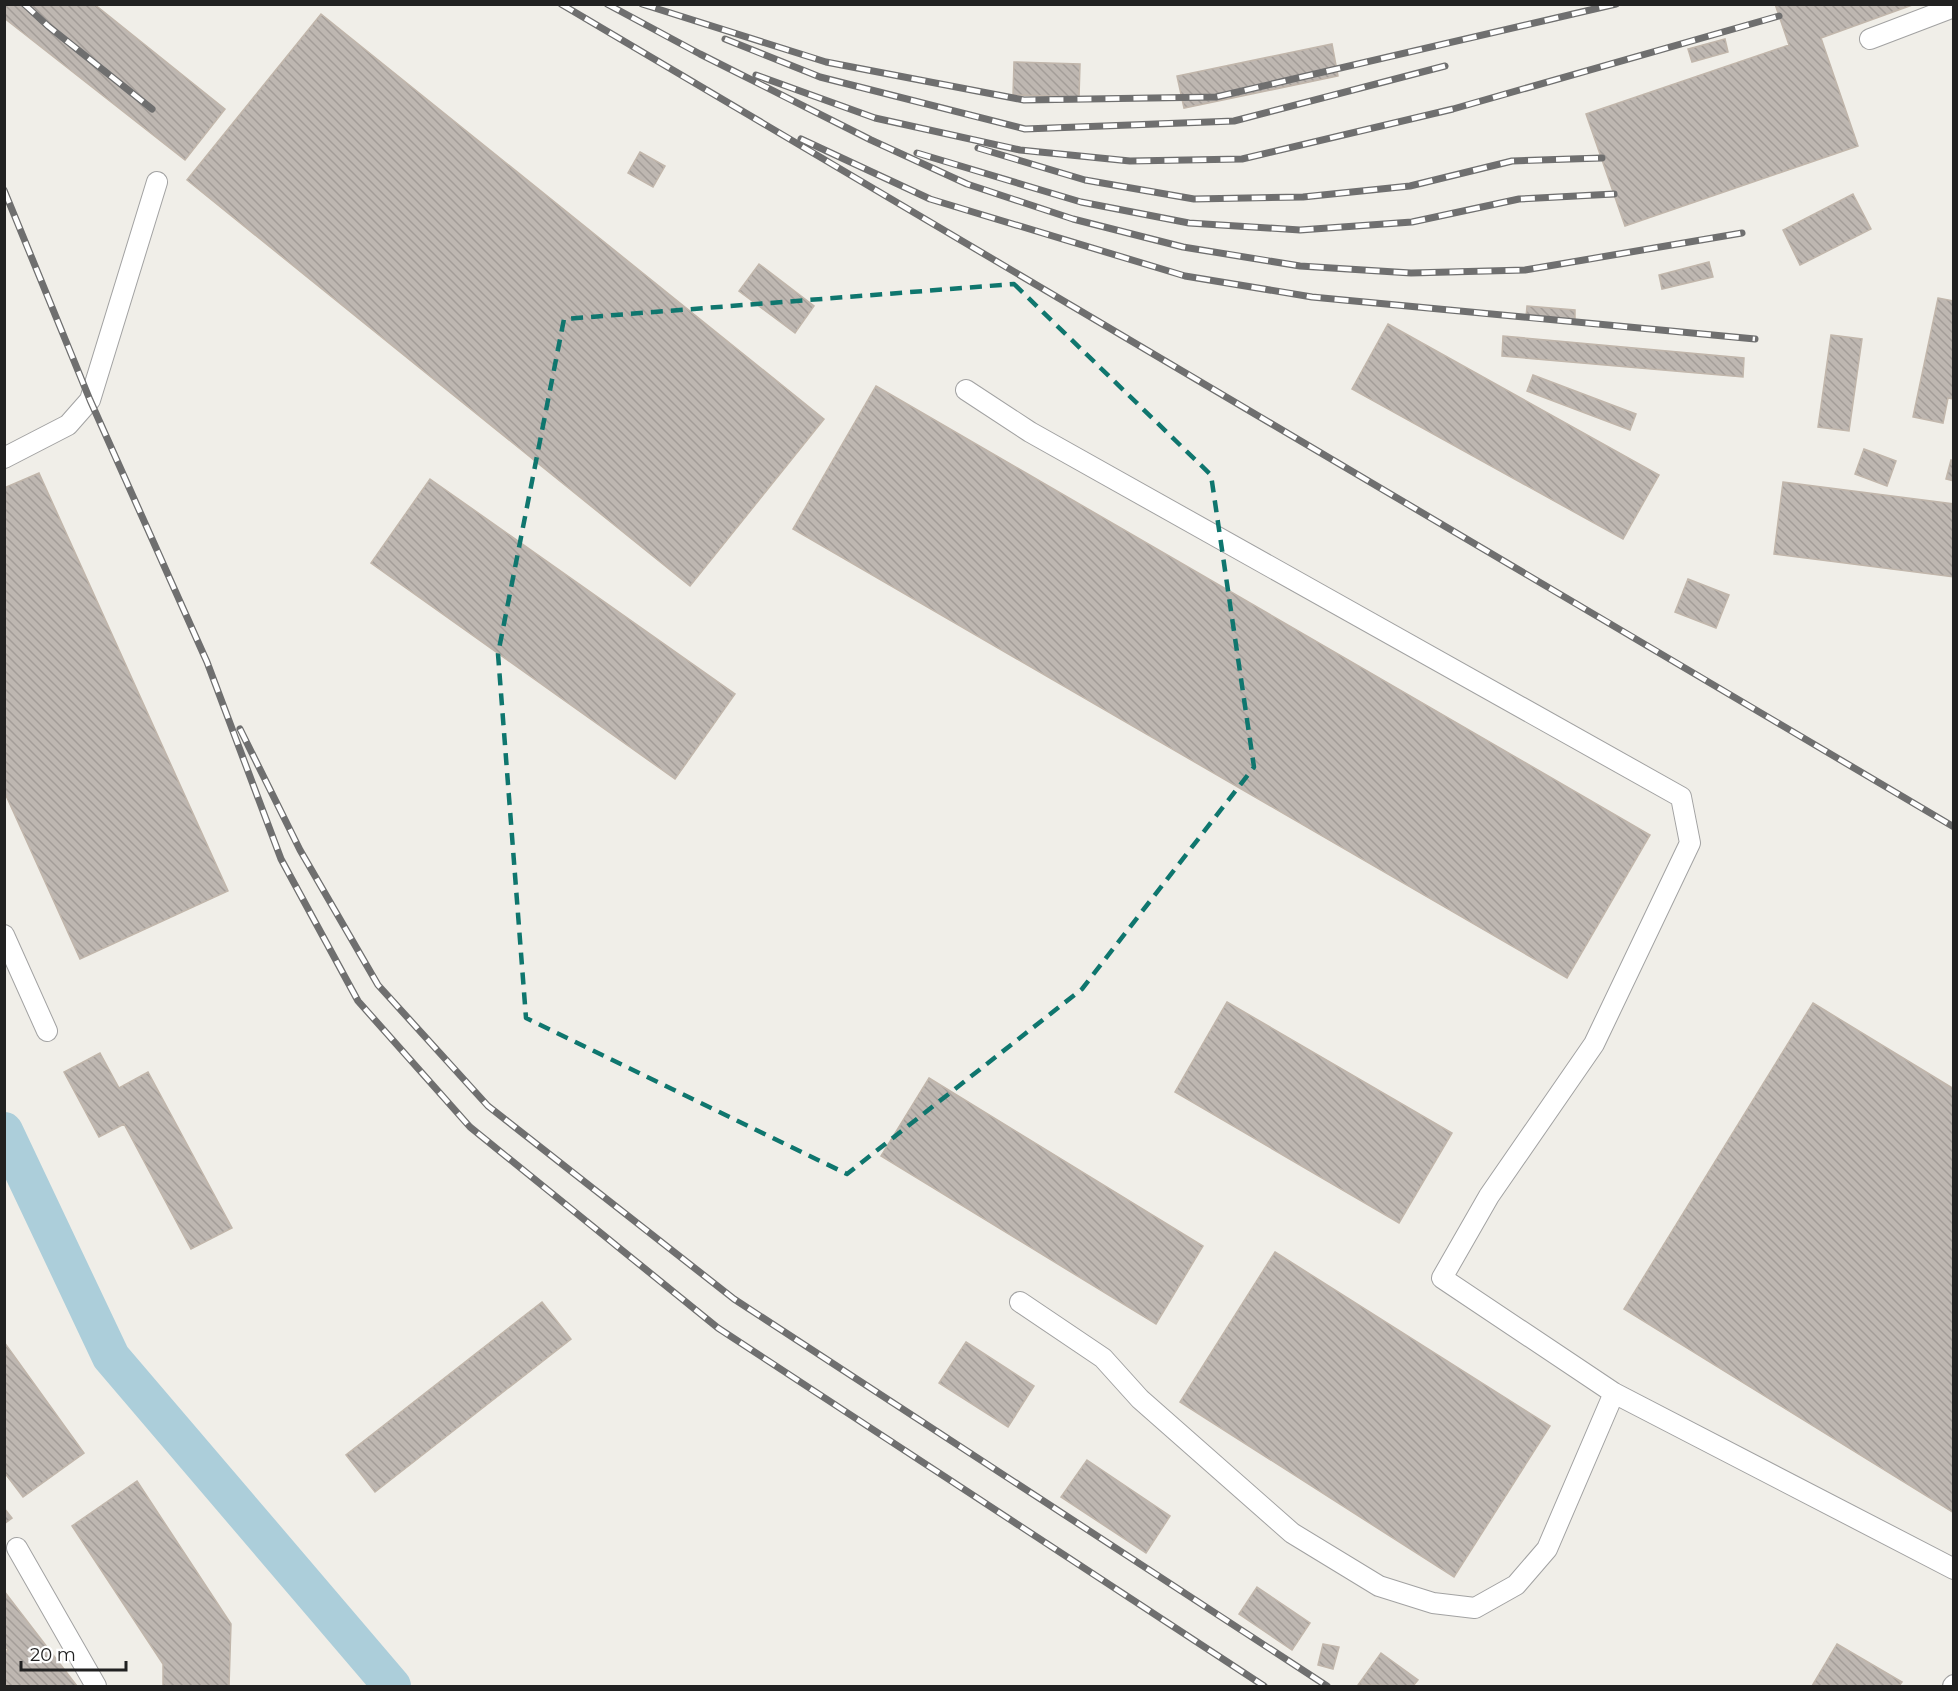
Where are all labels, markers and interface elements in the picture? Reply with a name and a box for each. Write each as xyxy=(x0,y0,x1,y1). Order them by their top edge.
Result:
scale bar xyxy=(21,1634,126,1672)
text: 20 m xyxy=(30,1644,76,1666)

